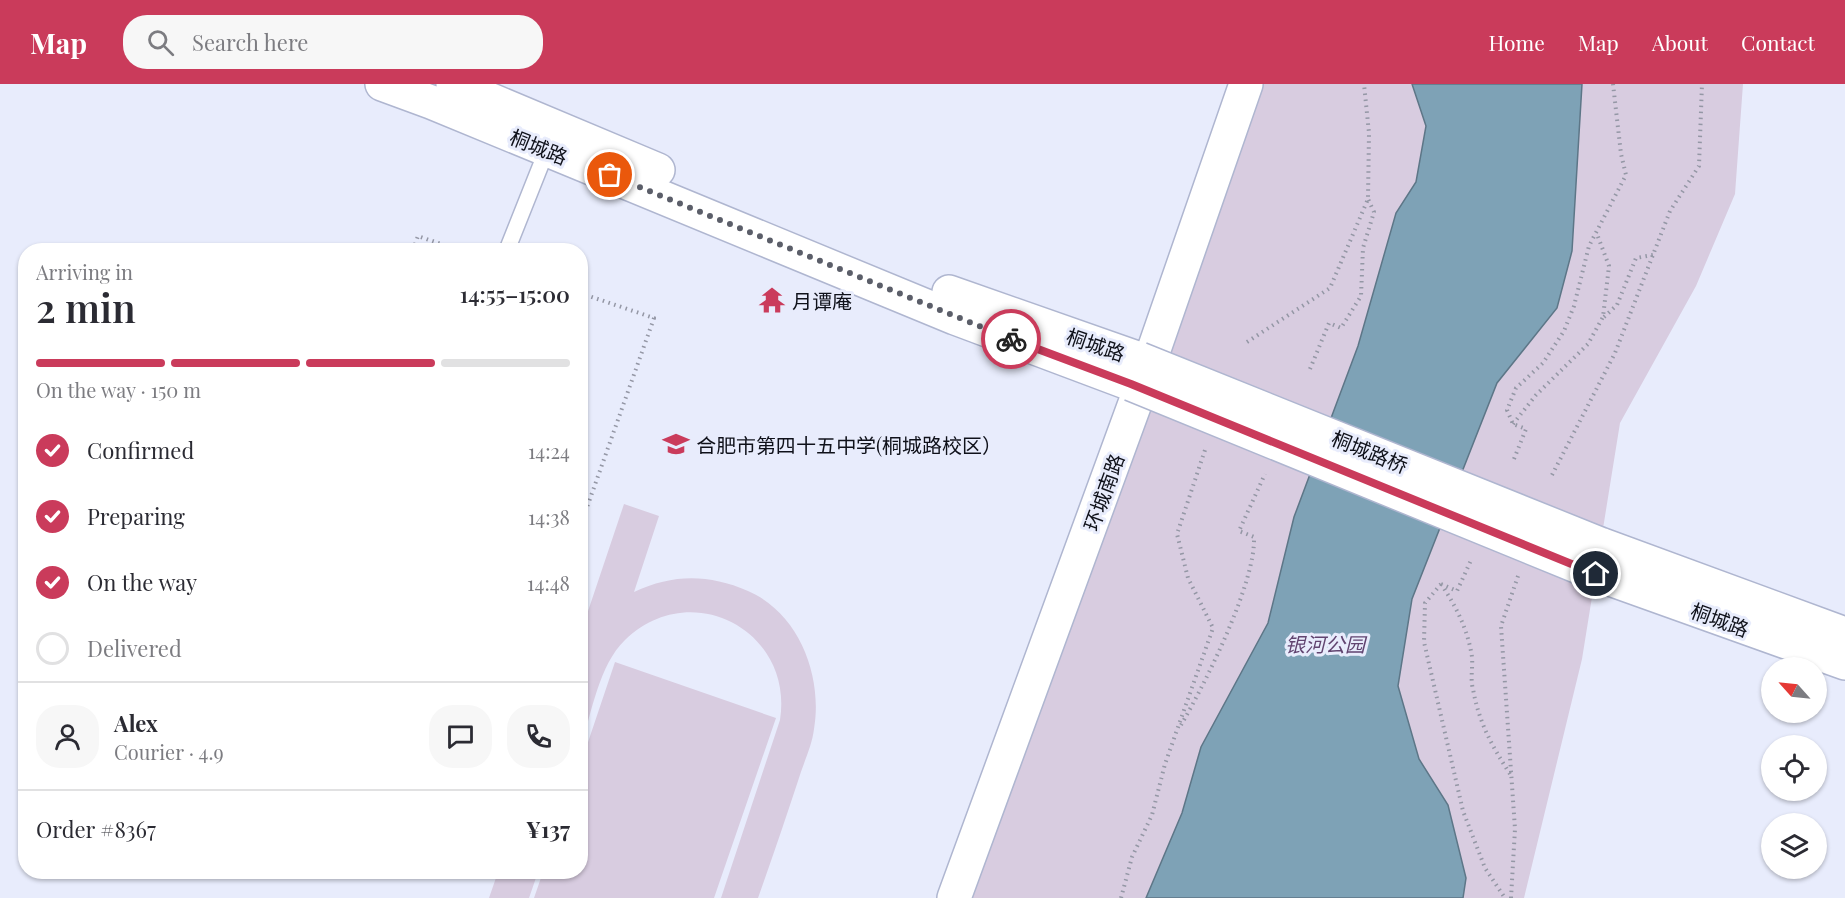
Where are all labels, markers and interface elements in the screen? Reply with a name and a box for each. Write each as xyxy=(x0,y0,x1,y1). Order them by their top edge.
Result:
search box xyxy=(123,15,543,69)
text: Map xyxy=(30,24,87,61)
icon: search xyxy=(144,26,177,59)
text: Search here xyxy=(192,27,308,57)
text: Home xyxy=(1489,28,1545,56)
text: Map xyxy=(1578,28,1619,56)
text: About xyxy=(1652,28,1708,56)
text: Contact xyxy=(1741,28,1815,56)
street label: 桐城路 xyxy=(506,122,572,170)
pin xyxy=(584,149,635,200)
icon: bag xyxy=(593,158,626,191)
text: Arriving in xyxy=(36,258,133,285)
text: 14:55–15:00 xyxy=(460,279,570,309)
text: 2 min xyxy=(36,281,136,333)
temple icon: 月谭庵 xyxy=(757,285,787,315)
place label: 月谭庵 xyxy=(792,287,852,314)
courier xyxy=(981,309,1041,369)
street label: 桐城路 xyxy=(1063,321,1129,367)
icon: bike xyxy=(995,323,1028,356)
text: On the way · 150 m xyxy=(36,376,201,403)
street label: 桐城路桥 xyxy=(1328,423,1412,479)
school or university icon: 合肥市第四十五中学(桐城路校区） xyxy=(661,429,691,459)
place label: 合肥市第四十五中学(桐城路校区） xyxy=(696,431,1002,458)
icon: check xyxy=(36,434,69,467)
text: Confirmed xyxy=(87,435,194,465)
text: 14:24 xyxy=(528,437,570,464)
street label: 环城南路 xyxy=(1077,450,1129,534)
icon: check xyxy=(36,500,69,533)
text: Preparing xyxy=(87,501,185,531)
text: 14:38 xyxy=(528,503,570,530)
pin xyxy=(1570,548,1621,599)
icon: home xyxy=(1579,557,1612,590)
icon: check xyxy=(36,566,69,599)
text: On the way xyxy=(87,567,197,597)
text: 14:48 xyxy=(527,569,570,596)
street label: 桐城路 xyxy=(1687,596,1753,642)
park label: 银河公园 xyxy=(1285,630,1368,657)
text: Delivered xyxy=(87,633,182,663)
north arrow xyxy=(1761,657,1827,723)
map controls xyxy=(1761,657,1827,879)
button: person xyxy=(36,705,99,768)
button: chat xyxy=(429,705,492,768)
button: phone xyxy=(507,705,570,768)
text: Alex xyxy=(114,708,158,738)
button: locate xyxy=(1761,735,1827,801)
text: Courier · 4.9 xyxy=(114,738,224,765)
button: layers xyxy=(1761,813,1827,879)
text: Order #8367 xyxy=(36,814,156,844)
text: ¥137 xyxy=(526,814,570,844)

